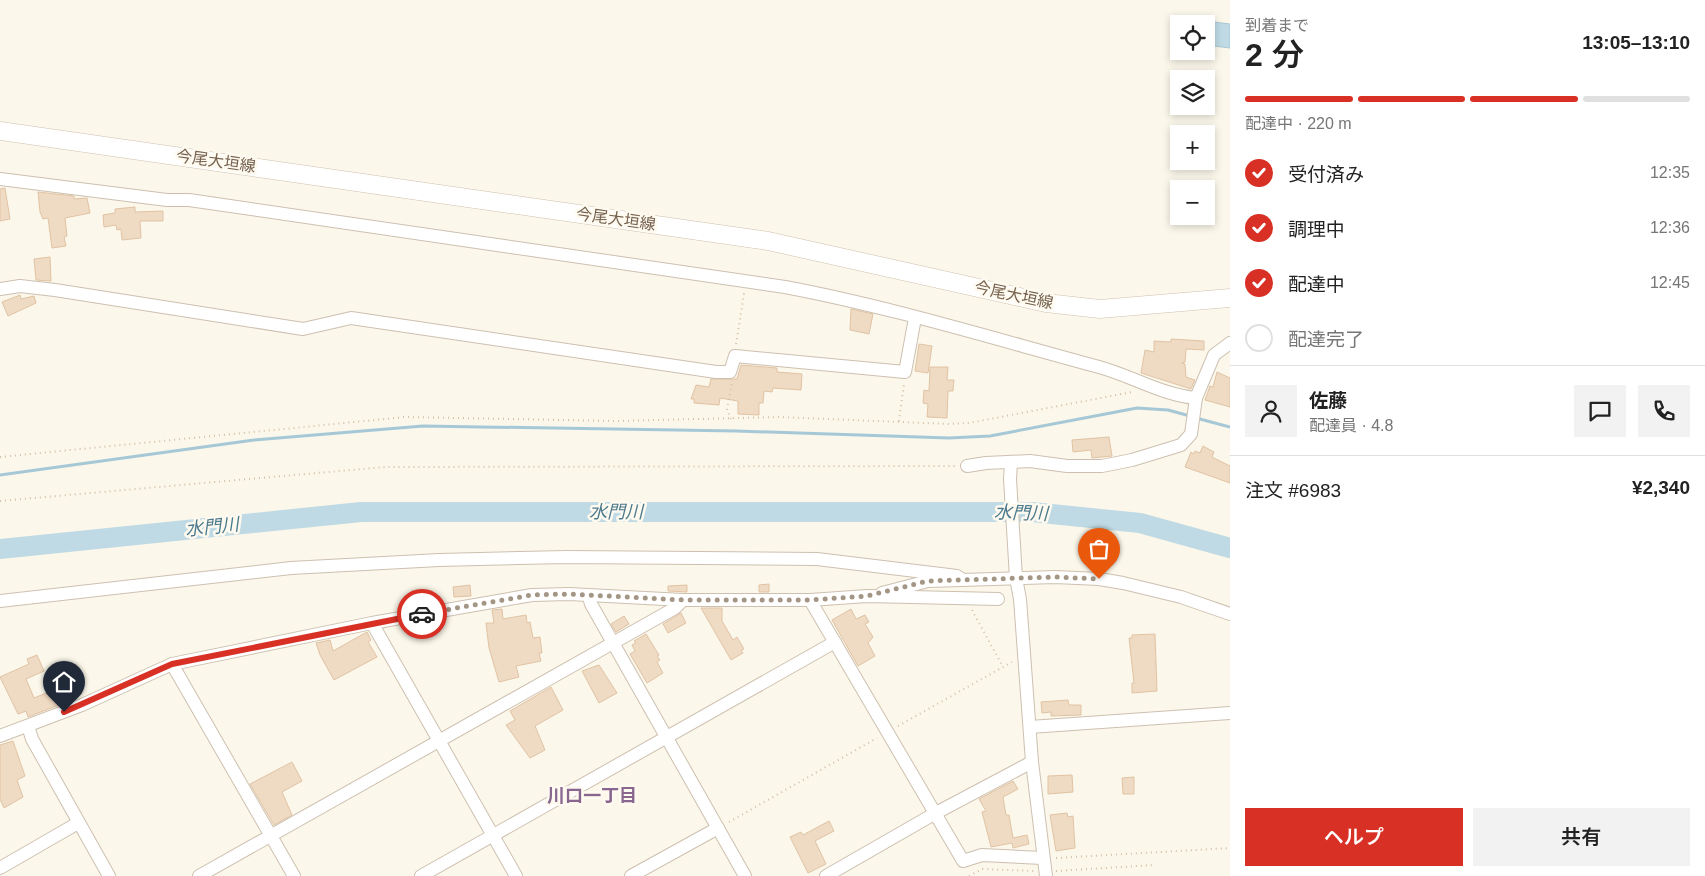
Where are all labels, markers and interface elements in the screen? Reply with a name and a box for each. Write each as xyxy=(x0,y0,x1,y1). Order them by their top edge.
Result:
map controls xyxy=(1170,15,1215,225)
button: locate xyxy=(1170,15,1215,60)
text: 到着まで xyxy=(1245,17,1309,34)
text: 13:05–13:10 xyxy=(1582,32,1690,53)
text: 2 分 xyxy=(1245,37,1304,73)
button: layers xyxy=(1170,70,1215,115)
text: 配達中 · 220 m xyxy=(1245,115,1352,132)
button: + xyxy=(1170,125,1215,170)
street label: 今尾大垣線 xyxy=(175,147,257,175)
icon: check xyxy=(1245,159,1273,187)
text: 受付済み xyxy=(1288,164,1364,185)
text: 12:35 xyxy=(1650,164,1690,181)
button: − xyxy=(1170,180,1215,225)
street label: 今尾大垣線 xyxy=(575,205,657,233)
icon: check xyxy=(1245,214,1273,242)
text: 調理中 xyxy=(1288,219,1345,240)
text: 12:36 xyxy=(1650,219,1690,236)
icon: check xyxy=(1245,269,1273,297)
text: 配達中 xyxy=(1288,274,1345,295)
text: 12:45 xyxy=(1650,274,1690,291)
street label: 今尾大垣線 xyxy=(973,278,1055,312)
text: 配達完了 xyxy=(1288,329,1364,350)
button: person xyxy=(1245,385,1297,437)
button: chat xyxy=(1574,385,1626,437)
button: phone xyxy=(1638,385,1690,437)
text: 佐藤 xyxy=(1309,390,1347,411)
text: 配達員 · 4.8 xyxy=(1309,417,1393,434)
text: ¥2,340 xyxy=(1632,477,1690,498)
text: 注文 #6983 xyxy=(1245,480,1341,501)
water label: 水門川 xyxy=(589,502,645,522)
water label: 水門川 xyxy=(994,502,1050,524)
water label: 水門川 xyxy=(184,514,242,540)
pin xyxy=(1078,528,1120,579)
icon: bag xyxy=(1085,535,1113,563)
courier xyxy=(397,589,447,639)
icon: car xyxy=(408,600,436,628)
pin xyxy=(43,661,85,712)
icon: home xyxy=(50,668,78,696)
district label: 川口一丁目 xyxy=(547,786,637,806)
button: ヘルプ xyxy=(1245,808,1463,866)
button: 共有 xyxy=(1473,808,1690,866)

